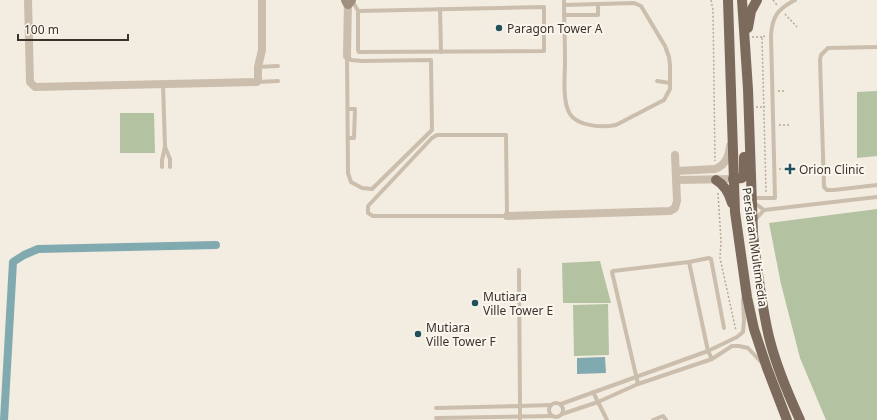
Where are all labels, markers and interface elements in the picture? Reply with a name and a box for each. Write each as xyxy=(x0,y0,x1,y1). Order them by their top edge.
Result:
scale bar xyxy=(18,16,128,42)
place label: Paragon Tower A xyxy=(507,20,603,37)
text: 100 m xyxy=(24,21,59,38)
marker: Paragon Tower A xyxy=(494,23,504,33)
place label: Orion Clinic xyxy=(799,161,865,178)
marker: Orion Clinic xyxy=(784,163,796,175)
street label: Persiaran Multimedia xyxy=(738,186,772,308)
place label: Mutiara Ville Tower E xyxy=(483,288,553,319)
marker: Mutiara Ville Tower E xyxy=(470,298,480,308)
place label: Mutiara Ville Tower F xyxy=(426,319,496,350)
marker: Mutiara Ville Tower F xyxy=(413,329,423,339)

